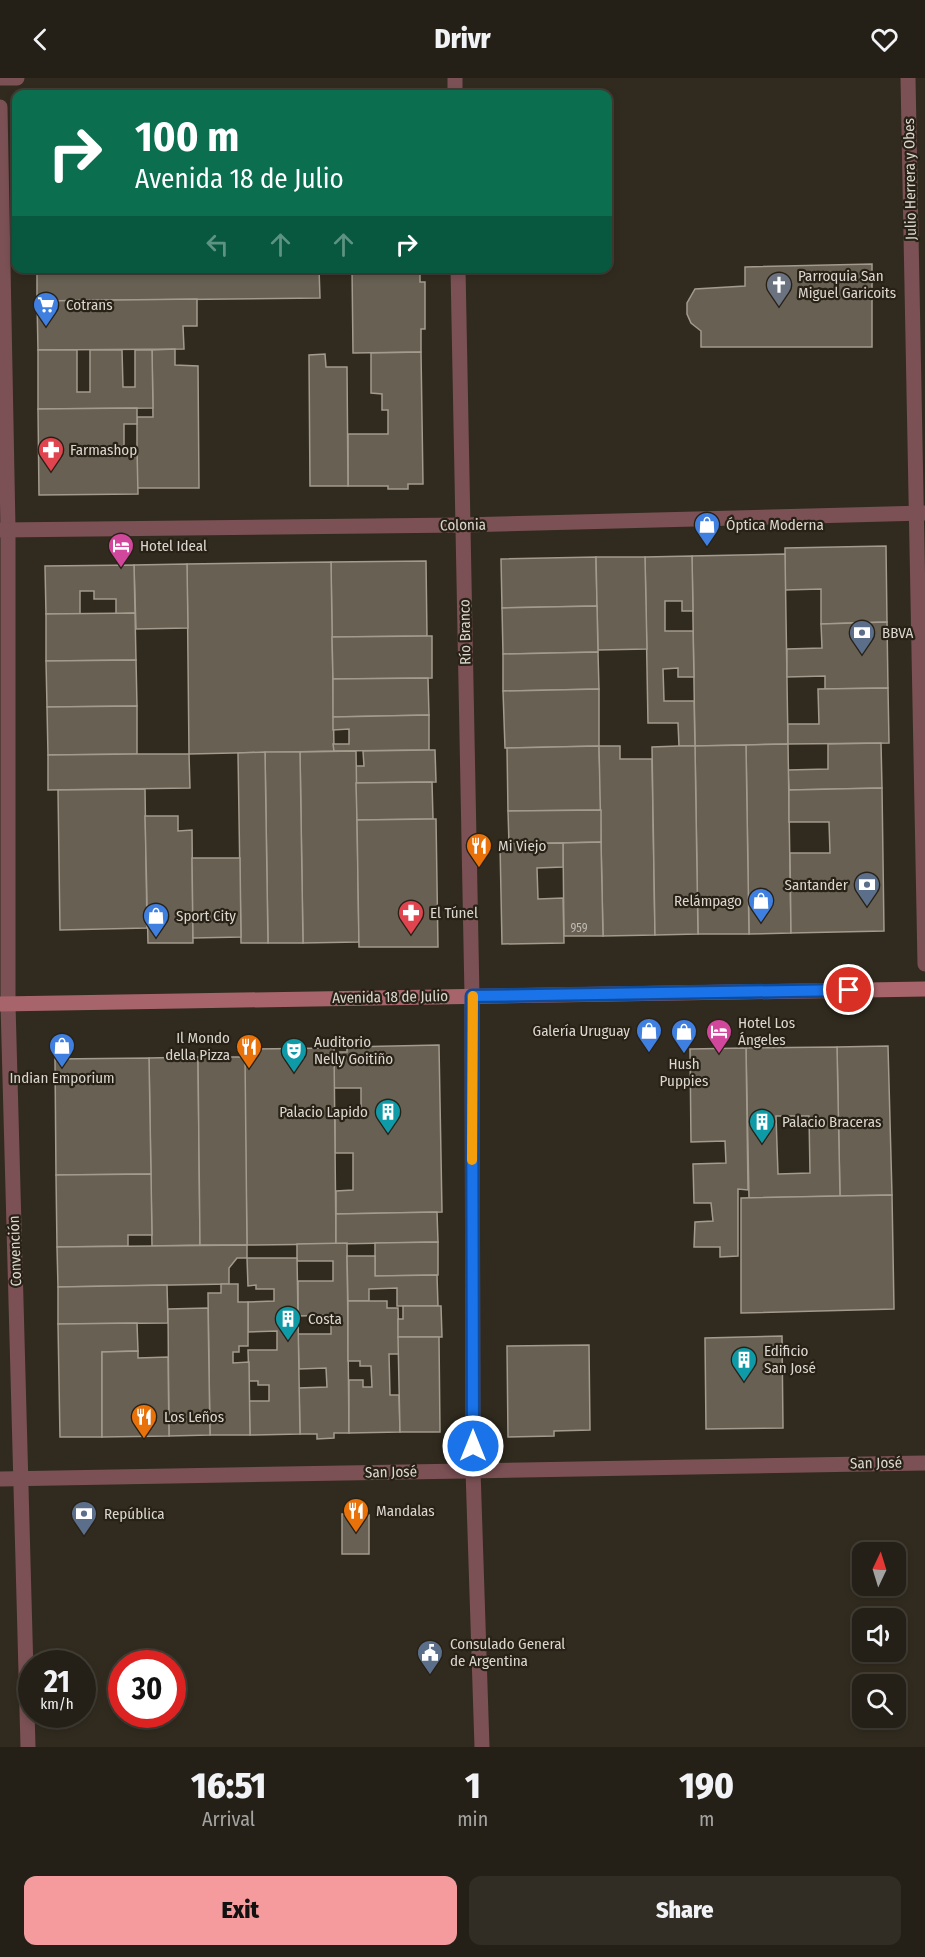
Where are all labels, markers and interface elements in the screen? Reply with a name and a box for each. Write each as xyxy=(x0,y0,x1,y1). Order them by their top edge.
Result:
icon: back xyxy=(24,23,57,56)
text: Drivr xyxy=(435,23,491,55)
icon: heart xyxy=(868,23,901,56)
text: 100 m xyxy=(135,112,239,162)
icon: right xyxy=(36,114,114,192)
street label: Julio Herrera y Obes xyxy=(900,118,920,240)
text: Avenida 18 de Julio xyxy=(135,163,344,195)
icon: left xyxy=(201,228,234,261)
icon: ahead xyxy=(264,228,297,261)
icon: ahead xyxy=(327,228,360,261)
icon: right xyxy=(390,228,423,261)
place label: Parroquia San Miguel Garicoits xyxy=(798,267,896,302)
church icon: Parroquia San Miguel Garicoits xyxy=(764,270,794,308)
supermarket icon: Cotrans xyxy=(31,290,61,328)
place label: Cotrans xyxy=(66,296,113,314)
pharmacy icon: Farmashop xyxy=(36,435,66,473)
place label: Farmashop xyxy=(70,441,137,459)
shop icon: Óptica Moderna xyxy=(692,510,722,548)
street label: Colonia xyxy=(440,516,486,534)
place label: Óptica Moderna xyxy=(726,516,824,534)
hotel icon: Hotel Ideal xyxy=(106,531,136,569)
place label: Hotel Ideal xyxy=(140,537,207,555)
street label: Río Branco xyxy=(455,599,475,665)
bank icon: BBVA xyxy=(847,618,877,656)
place label: BBVA xyxy=(882,624,914,642)
restaurant icon: Mi Viejo xyxy=(464,831,494,869)
place label: Mi Viejo xyxy=(498,837,547,855)
bank icon: Santander xyxy=(852,870,882,908)
place label: Santander xyxy=(785,876,849,894)
shop icon: Relámpago xyxy=(746,886,776,924)
place label: Relámpago xyxy=(674,892,742,910)
pharmacy icon: El Túnel xyxy=(396,898,426,936)
shop icon: Sport City xyxy=(141,901,171,939)
place label: El Túnel xyxy=(430,904,478,922)
place label: Sport City xyxy=(176,907,236,925)
house number: 959 xyxy=(571,921,588,935)
pin xyxy=(823,964,874,1015)
icon: arrive xyxy=(832,973,865,1006)
street label: Avenida 18 de Julio xyxy=(332,987,448,1007)
place label: Hotel Los Ángeles xyxy=(738,1014,795,1049)
shop icon: Galería Uruguay xyxy=(634,1016,664,1054)
shop icon: Hush Puppies xyxy=(669,1017,699,1055)
hotel icon: Hotel Los Ángeles xyxy=(704,1017,734,1055)
place label: Galería Uruguay xyxy=(533,1022,630,1040)
place label: Il Mondo della Pizza xyxy=(165,1029,230,1064)
shop icon: Indian Emporium xyxy=(47,1031,77,1069)
restaurant icon: Il Mondo della Pizza xyxy=(234,1032,264,1070)
place label: Auditorio Nelly Goitiño xyxy=(314,1033,393,1068)
theatre icon: Auditorio Nelly Goitiño xyxy=(279,1036,309,1074)
place label: Hush Puppies xyxy=(660,1055,708,1090)
place label: Indian Emporium xyxy=(9,1069,115,1087)
building icon: Palacio Lapido xyxy=(373,1097,403,1135)
place label: Palacio Lapido xyxy=(279,1103,368,1121)
building icon: Palacio Braceras xyxy=(747,1107,777,1145)
place label: Palacio Braceras xyxy=(782,1113,881,1131)
street label: Convención xyxy=(5,1215,25,1287)
building icon: Costa xyxy=(273,1304,303,1342)
place label: Costa xyxy=(308,1310,342,1328)
place label: Edificio San José xyxy=(764,1342,816,1377)
building icon: Edificio San José xyxy=(729,1345,759,1383)
restaurant icon: Los Leños xyxy=(129,1402,159,1440)
place label: Los Leños xyxy=(164,1408,224,1426)
position arrow xyxy=(441,1414,505,1478)
street label: San José xyxy=(850,1454,902,1472)
street label: San José xyxy=(365,1463,417,1481)
restaurant icon: Mandalas xyxy=(341,1496,371,1534)
bank icon: República xyxy=(69,1499,99,1537)
place label: Mandalas xyxy=(376,1502,435,1520)
place label: República xyxy=(104,1505,165,1523)
north arrow xyxy=(852,1542,906,1596)
map controls xyxy=(852,1542,906,1728)
button: sound xyxy=(852,1608,906,1662)
place label: Consulado General de Argentina xyxy=(450,1635,565,1670)
public building icon: Consulado General de Argentina xyxy=(415,1638,445,1676)
speed limit sign: 30 xyxy=(108,1650,186,1728)
text: 21 xyxy=(44,1664,70,1700)
button: search xyxy=(852,1674,906,1728)
text: km/h xyxy=(40,1695,74,1713)
text: 16:51 xyxy=(191,1764,266,1808)
text: 1 xyxy=(465,1764,481,1808)
text: 190 xyxy=(679,1764,734,1808)
text: Arrival xyxy=(202,1807,255,1831)
text: min xyxy=(457,1807,488,1831)
text: m xyxy=(699,1807,714,1831)
button: Exit xyxy=(24,1876,457,1945)
button: Share xyxy=(469,1876,901,1945)

